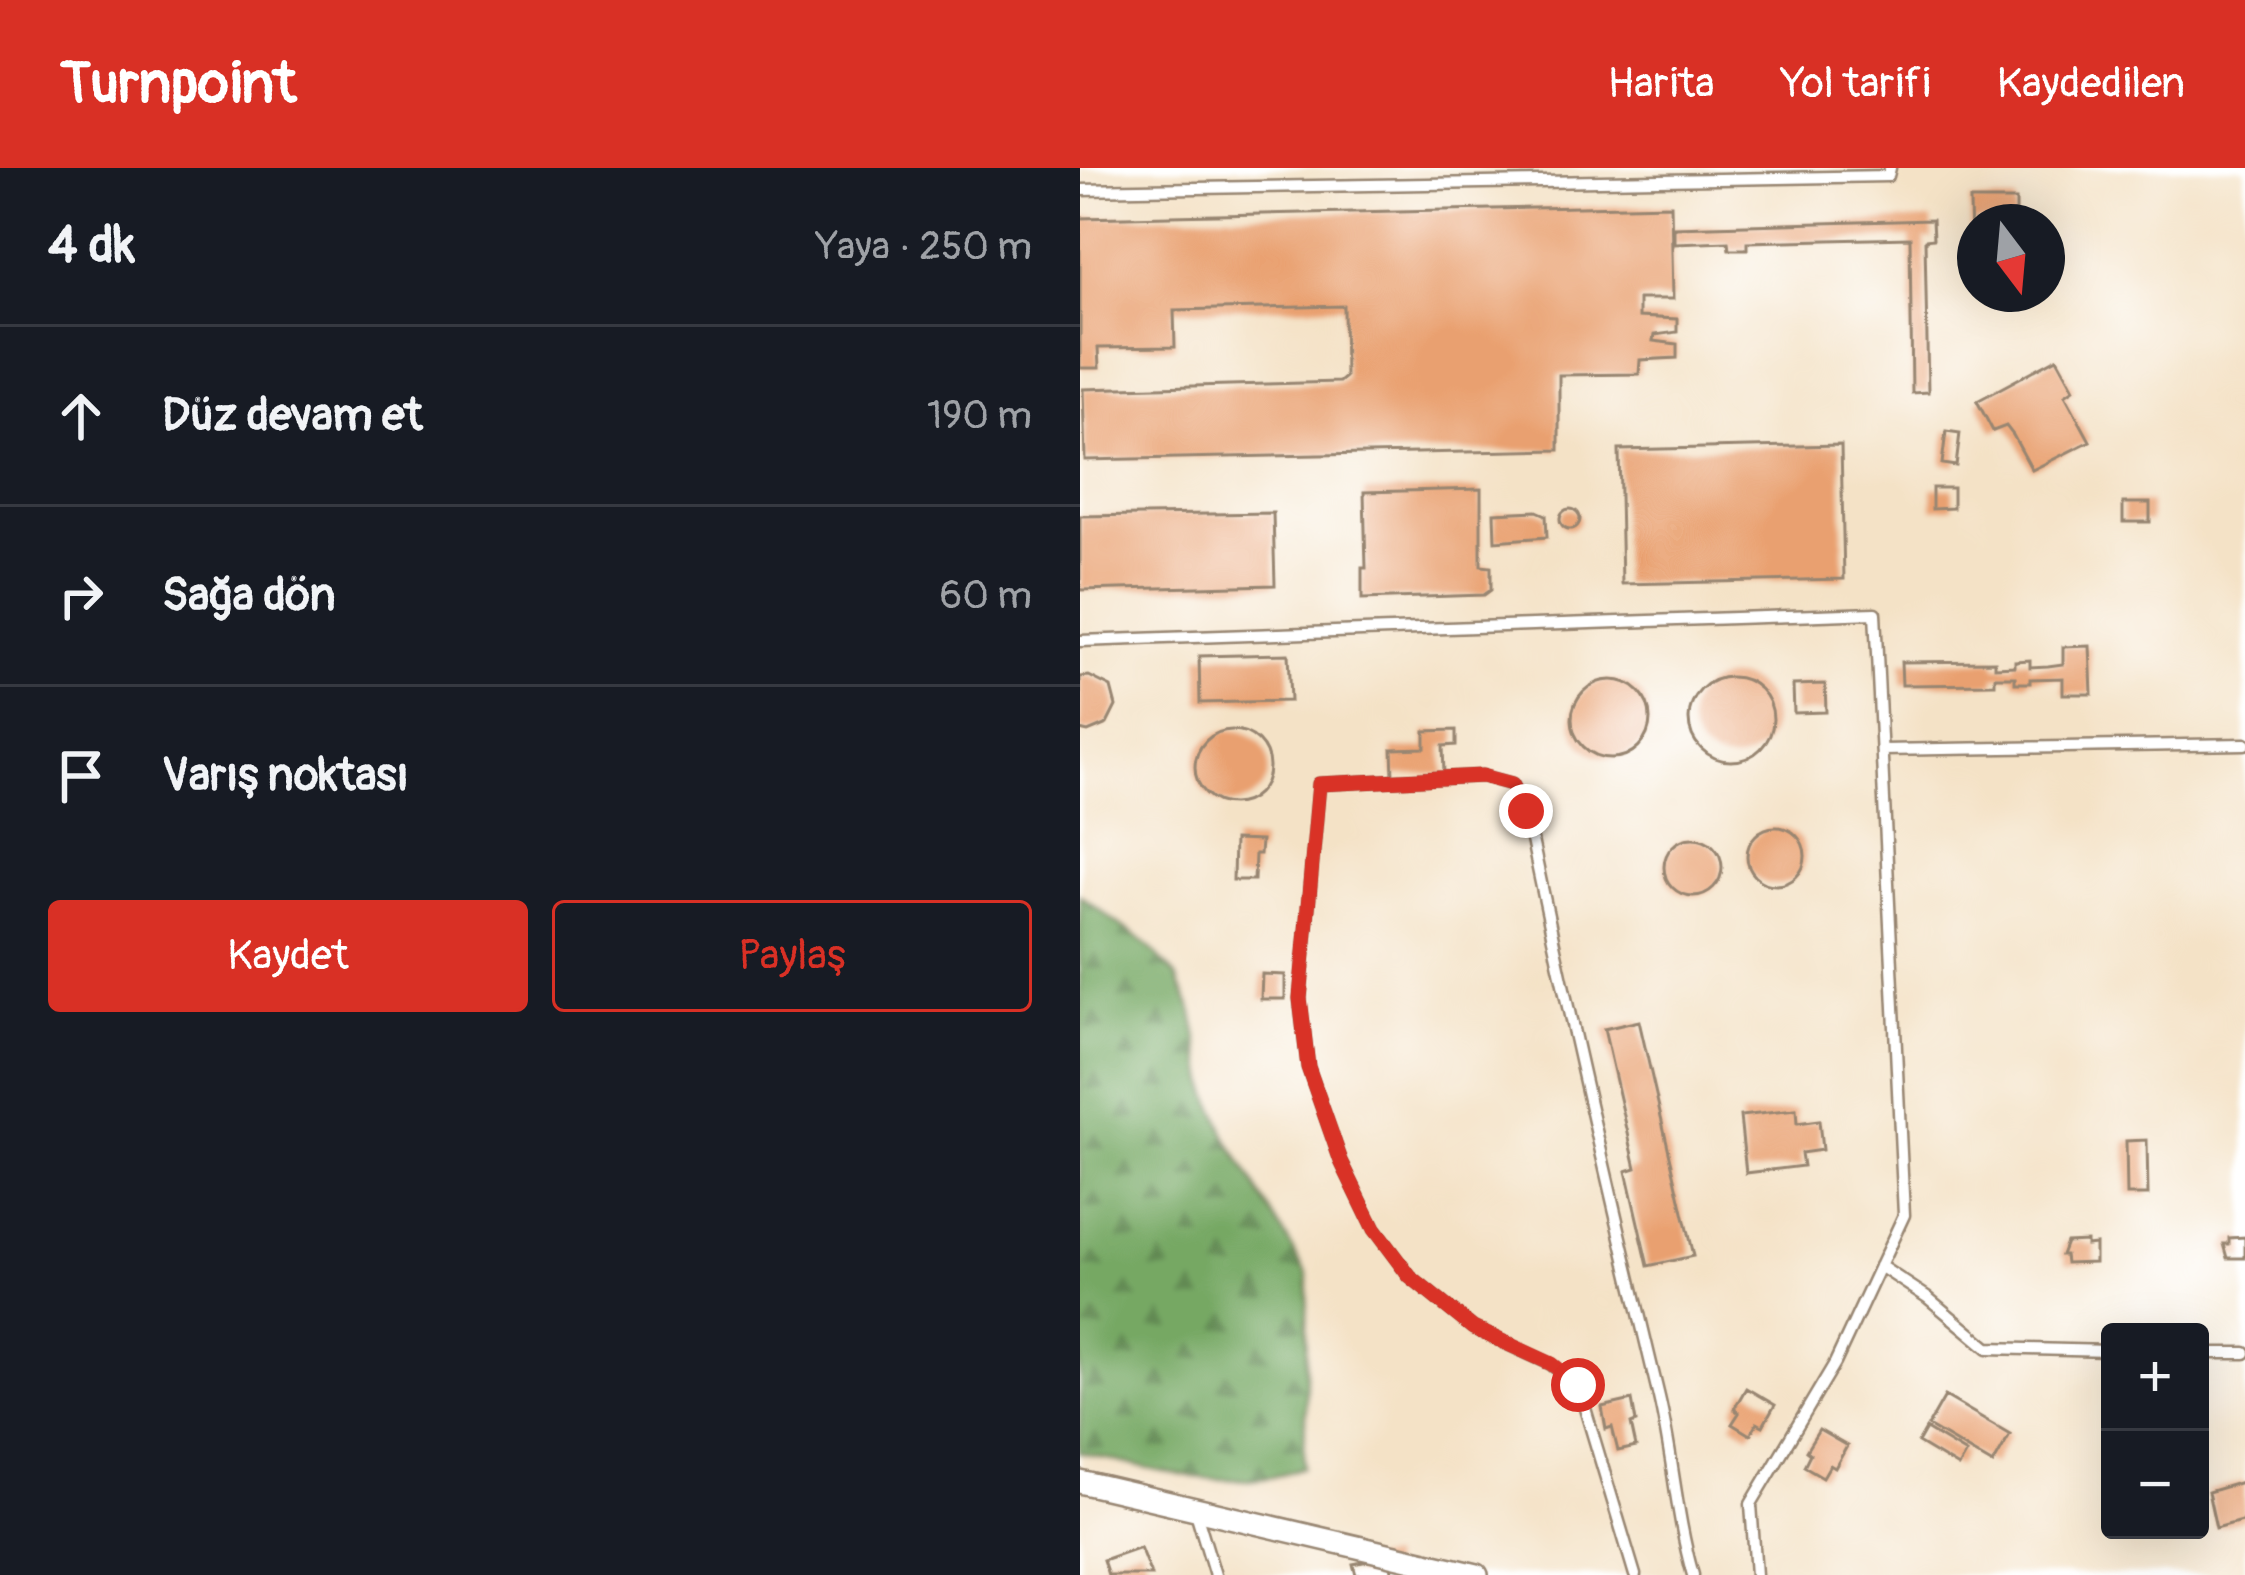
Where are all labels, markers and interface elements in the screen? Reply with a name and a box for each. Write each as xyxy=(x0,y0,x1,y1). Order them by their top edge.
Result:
text: Turnpoint xyxy=(60,49,296,120)
text: Harita xyxy=(1607,58,1715,110)
text: Yol tarifi xyxy=(1781,58,1931,110)
text: Kaydedilen xyxy=(1997,58,2185,110)
north arrow xyxy=(1957,204,2065,312)
text: 4 dk xyxy=(48,214,135,278)
text: Yaya · 250 m xyxy=(816,222,1032,271)
icon: ahead xyxy=(48,383,114,449)
text: Düz devam et xyxy=(162,388,423,444)
text: 190 m xyxy=(927,391,1032,440)
icon: right xyxy=(48,563,114,629)
text: Sağa dön xyxy=(162,568,336,624)
text: 60 m xyxy=(940,571,1032,620)
icon: arrive xyxy=(48,743,114,809)
text: Varış noktası xyxy=(162,748,409,804)
route end xyxy=(1499,784,1553,838)
button: Kaydet xyxy=(48,900,528,1012)
button: Paylaş xyxy=(552,900,1032,1012)
map controls xyxy=(2101,1323,2209,1539)
button: + xyxy=(2101,1323,2209,1431)
route start xyxy=(1551,1358,1605,1412)
button: − xyxy=(2101,1431,2209,1539)

